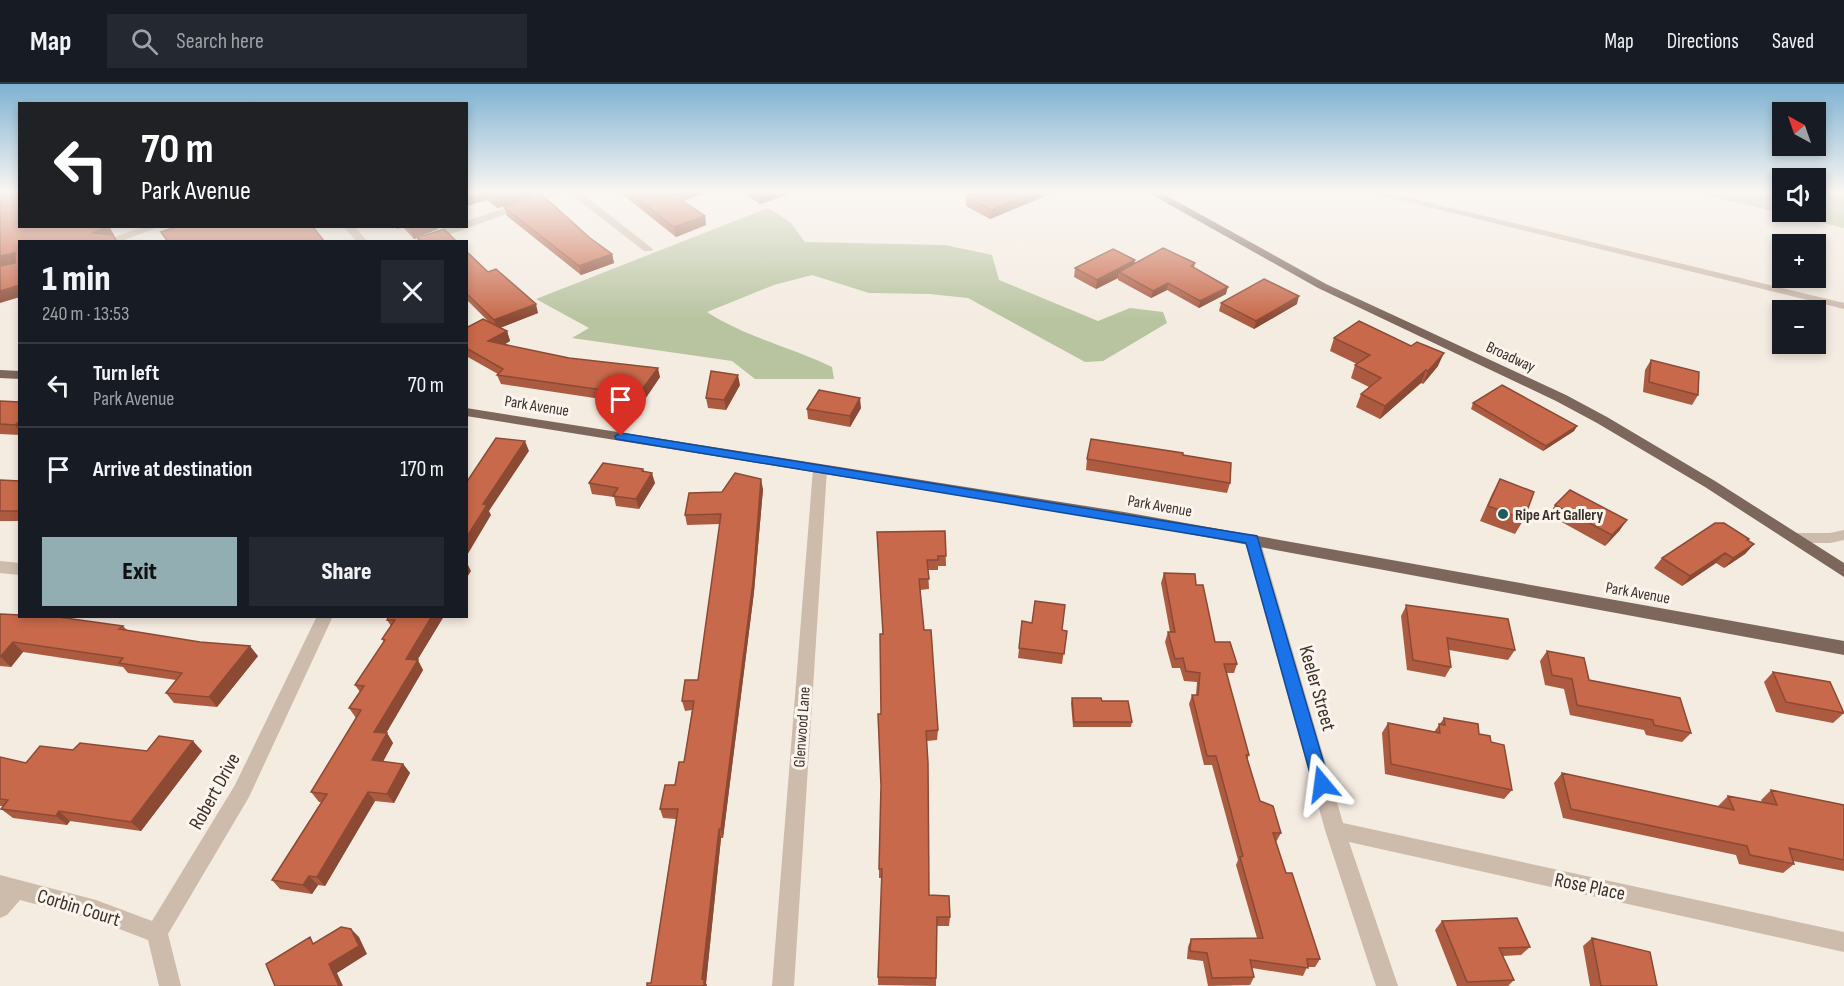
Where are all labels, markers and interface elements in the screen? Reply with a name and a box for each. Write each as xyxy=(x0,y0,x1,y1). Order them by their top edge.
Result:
search box xyxy=(107,14,527,68)
text: Map xyxy=(30,25,71,58)
icon: search xyxy=(128,25,161,58)
text: Search here xyxy=(176,28,264,55)
text: Map xyxy=(1604,29,1634,54)
text: Directions xyxy=(1667,29,1739,54)
text: Saved xyxy=(1772,29,1814,54)
north arrow xyxy=(1772,102,1826,156)
map controls xyxy=(1772,102,1826,354)
text: 70 m xyxy=(141,124,214,175)
icon: left xyxy=(42,126,120,204)
button: sound xyxy=(1772,168,1826,222)
text: Park Avenue xyxy=(141,175,251,207)
button: + xyxy=(1772,234,1826,288)
text: 1 min xyxy=(42,258,110,301)
button: close xyxy=(381,260,444,323)
button: − xyxy=(1772,300,1826,354)
text: 240 m · 13:53 xyxy=(42,302,129,326)
street label: Broadway xyxy=(1483,338,1538,377)
text: Turn left xyxy=(93,360,159,387)
icon: left xyxy=(42,369,75,402)
text: 70 m xyxy=(408,372,444,399)
pin xyxy=(595,374,646,436)
icon: arrive xyxy=(604,383,637,416)
text: Park Avenue xyxy=(93,387,174,411)
street label: Park Avenue xyxy=(503,392,570,421)
icon: arrive xyxy=(42,453,75,486)
text: Arrive at destination xyxy=(93,456,252,483)
text: 170 m xyxy=(400,456,444,483)
street label: Park Avenue xyxy=(1126,491,1193,521)
place label: Ripe Art Gallery xyxy=(1515,506,1603,525)
marker: Ripe Art Gallery xyxy=(1496,507,1510,521)
button: Exit xyxy=(42,537,237,606)
button: Share xyxy=(249,537,444,606)
street label: Park Avenue xyxy=(1604,578,1671,608)
street label: Keeler Street xyxy=(1293,643,1341,734)
street label: Glenwood Lane xyxy=(790,686,815,768)
street label: Robert Drive xyxy=(184,749,246,834)
position arrow xyxy=(1290,752,1354,816)
street label: Rose Place xyxy=(1552,868,1627,906)
street label: Corbin Court xyxy=(34,884,123,932)

